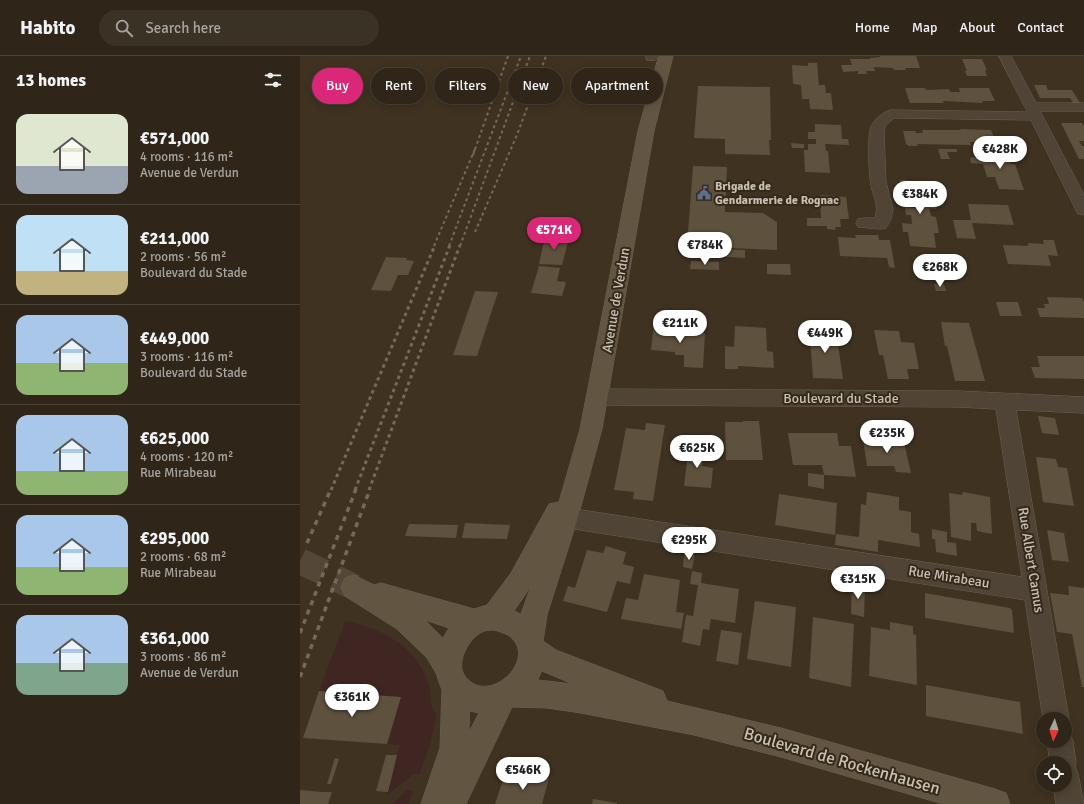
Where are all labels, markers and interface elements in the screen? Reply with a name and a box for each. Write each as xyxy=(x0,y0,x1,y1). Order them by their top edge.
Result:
search box xyxy=(99,10,379,46)
text: Habito xyxy=(20,16,75,40)
icon: search xyxy=(113,17,135,39)
text: Search here xyxy=(145,19,221,37)
text: Home xyxy=(855,19,890,36)
text: Map xyxy=(912,19,937,36)
text: About xyxy=(959,19,995,36)
text: Contact xyxy=(1017,19,1064,36)
chip: Buy xyxy=(312,68,363,104)
chip: Rent xyxy=(371,68,426,104)
chip: Filters xyxy=(434,68,500,104)
chip: New xyxy=(508,68,563,104)
chip: Apartment xyxy=(571,68,663,104)
icon: filters xyxy=(262,69,284,91)
text: 13 homes xyxy=(16,70,86,91)
text: €571,000 xyxy=(140,128,209,149)
icon: home xyxy=(48,130,96,178)
pin: €428K xyxy=(972,136,1028,170)
text: €428K xyxy=(982,141,1018,157)
text: 4 rooms · 116 m² xyxy=(140,149,233,165)
text: Avenue de Verdun xyxy=(140,165,239,181)
place label: Brigade de Gendarmerie de Rognac xyxy=(715,179,839,208)
pin: €384K xyxy=(892,181,948,215)
public building icon: Brigade de Gendarmerie de Rognac xyxy=(696,185,712,201)
text: €384K xyxy=(902,186,938,202)
pin: €571K xyxy=(526,217,582,251)
text: €571K xyxy=(536,222,572,238)
text: €211,000 xyxy=(140,228,209,249)
icon: home xyxy=(48,231,96,279)
pin: €784K xyxy=(677,232,733,266)
text: €784K xyxy=(687,237,723,253)
street label: Avenue de Verdun xyxy=(598,246,634,354)
text: 2 rooms · 56 m² xyxy=(140,249,226,265)
pin: €268K xyxy=(912,254,968,288)
text: €268K xyxy=(922,259,958,275)
text: Boulevard du Stade xyxy=(140,265,247,281)
pin: €211K xyxy=(652,310,708,344)
text: €211K xyxy=(662,315,698,331)
pin: €449K xyxy=(797,320,853,354)
text: €449K xyxy=(807,325,843,341)
text: €449,000 xyxy=(140,328,209,349)
icon: home xyxy=(48,331,96,379)
text: 3 rooms · 116 m² xyxy=(140,349,233,365)
text: Boulevard du Stade xyxy=(140,365,247,381)
street label: Boulevard du Stade xyxy=(783,390,899,407)
pin: €235K xyxy=(859,420,915,454)
text: €235K xyxy=(869,425,905,441)
text: €625,000 xyxy=(140,428,209,449)
icon: home xyxy=(48,431,96,479)
pin: €625K xyxy=(669,435,725,469)
text: €625K xyxy=(679,440,715,456)
text: 4 rooms · 120 m² xyxy=(140,449,233,465)
text: Rue Mirabeau xyxy=(140,465,216,481)
street label: Rue Albert Camus xyxy=(1014,506,1048,614)
pin: €295K xyxy=(661,527,717,561)
text: €295,000 xyxy=(140,528,209,549)
icon: home xyxy=(48,531,96,579)
text: €295K xyxy=(671,532,707,548)
text: 2 rooms · 68 m² xyxy=(140,549,226,565)
street label: Rue Mirabeau xyxy=(907,562,991,592)
text: Rue Mirabeau xyxy=(140,565,216,581)
pin: €315K xyxy=(830,566,886,600)
text: €315K xyxy=(840,571,876,587)
text: €361,000 xyxy=(140,628,209,649)
icon: home xyxy=(48,631,96,679)
text: 3 rooms · 86 m² xyxy=(140,649,226,665)
text: Avenue de Verdun xyxy=(140,665,239,681)
pin: €361K xyxy=(324,684,380,718)
text: €361K xyxy=(334,689,370,705)
north arrow xyxy=(1036,712,1072,748)
map controls xyxy=(1036,712,1072,792)
street label: Boulevard de Rockenhausen xyxy=(741,723,943,799)
button: locate xyxy=(1036,756,1072,792)
pin: €546K xyxy=(495,757,551,791)
text: €546K xyxy=(505,762,541,778)

